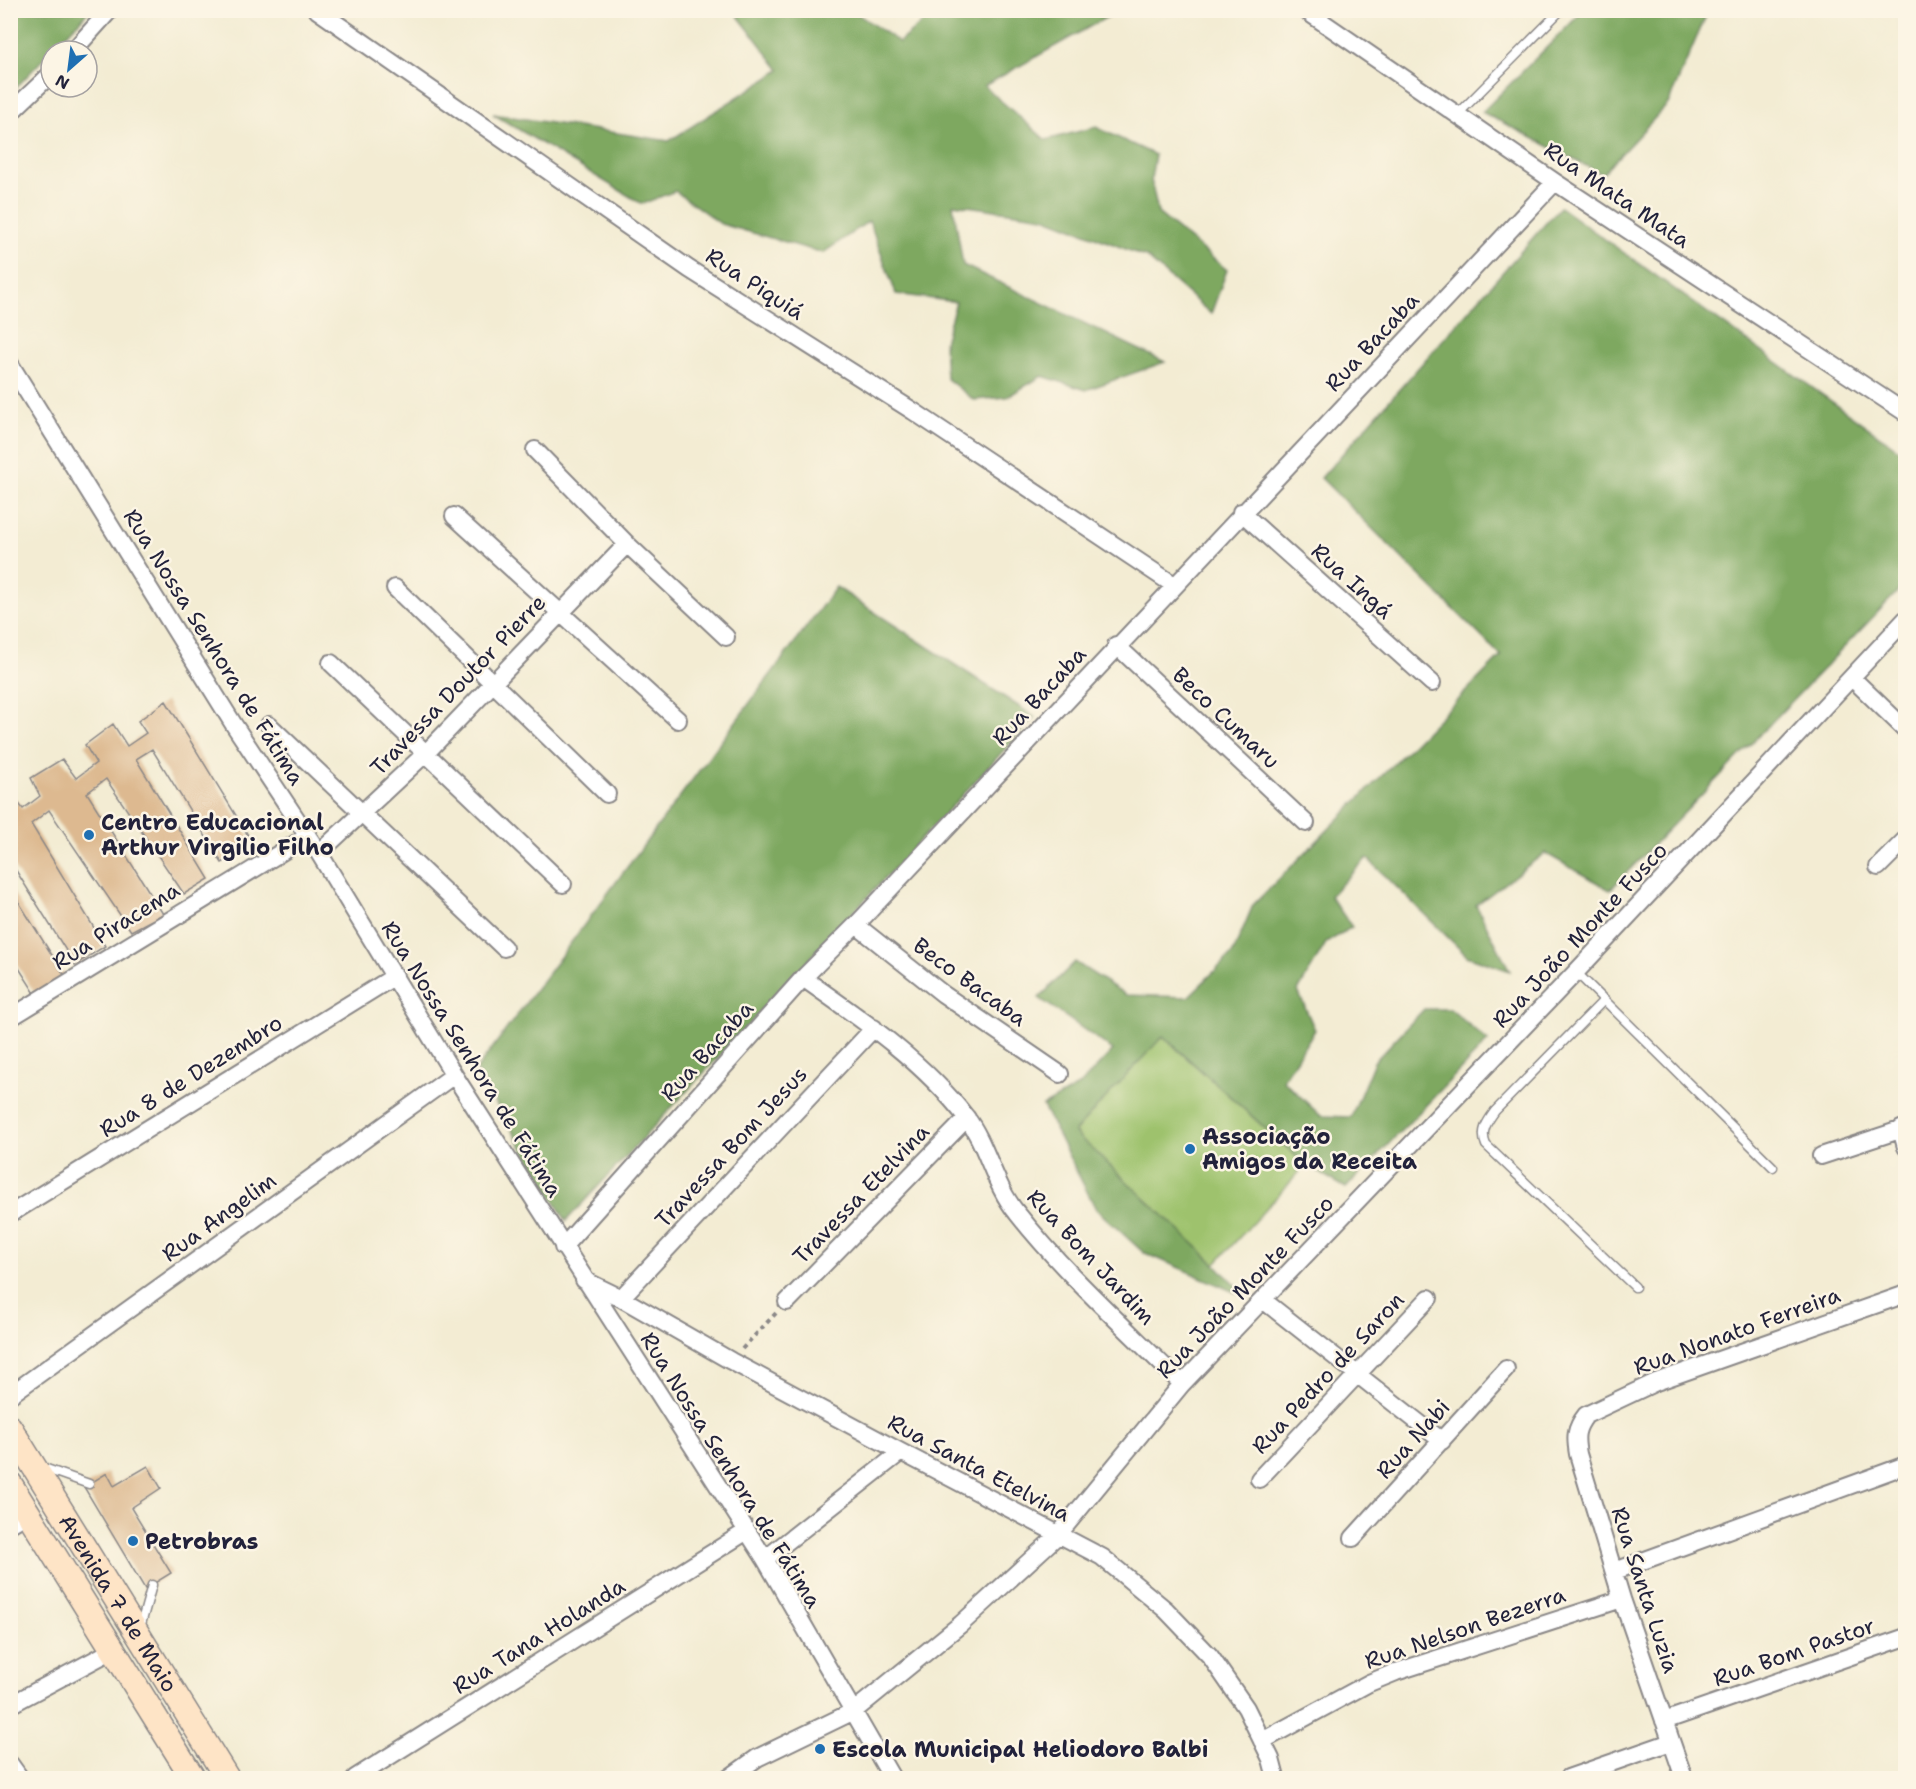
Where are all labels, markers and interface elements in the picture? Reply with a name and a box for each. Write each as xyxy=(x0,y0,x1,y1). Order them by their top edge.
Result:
north arrow xyxy=(39,39,99,99)
text: N xyxy=(52,70,73,94)
street label: Rua Mata Mata xyxy=(1538,135,1696,255)
street label: Rua Piquiá xyxy=(700,241,810,327)
street label: Rua Bacaba xyxy=(1319,286,1426,398)
street label: Rua Nossa Senhora de Fátima xyxy=(117,504,311,791)
street label: Rua Ingá xyxy=(1305,537,1399,626)
street label: Travessa Doutor Pierre xyxy=(364,588,552,782)
street label: Rua Bacaba xyxy=(986,640,1093,752)
street label: Beco Cumaru xyxy=(1166,661,1286,775)
place label: Centro Educacional Arthur Virgilio Filho xyxy=(101,808,334,862)
marker: Centro Educacional Arthur Virgilio Filho xyxy=(82,828,96,842)
street label: Rua João Monte Fusco xyxy=(1486,836,1674,1034)
street label: Rua Piracema xyxy=(47,875,185,977)
street label: Rua Nossa Senhora de Fátima xyxy=(375,916,569,1203)
street label: Beco Bacaba xyxy=(907,931,1033,1033)
street label: Rua Bacaba xyxy=(654,994,760,1107)
street label: Rua 8 de Dezembro xyxy=(94,1008,288,1144)
street label: Travessa Bom Jesus xyxy=(649,1060,813,1234)
street label: Travessa Etelvina xyxy=(786,1117,936,1270)
place label: Associação Amigos da Receita xyxy=(1202,1122,1417,1176)
marker: Associação Amigos da Receita xyxy=(1183,1142,1197,1156)
street label: Rua Angelim xyxy=(156,1166,282,1268)
street label: Rua Bom Jardim xyxy=(1021,1183,1161,1331)
street label: Rua João Monte Fusco xyxy=(1150,1189,1340,1385)
street label: Rua Nonato Ferreira xyxy=(1630,1280,1844,1382)
street label: Rua Pedro de Saron xyxy=(1245,1286,1411,1460)
street label: Rua Nossa Senhora de Fátima xyxy=(634,1327,828,1614)
street label: Rua Nabi xyxy=(1370,1393,1456,1485)
street label: Rua Santa Etelvina xyxy=(883,1408,1076,1529)
street label: Rua Santa Luzia xyxy=(1604,1503,1686,1677)
street label: Avenida 7 de Maio xyxy=(52,1509,185,1698)
place label: Petrobras xyxy=(145,1527,258,1556)
marker: Petrobras xyxy=(126,1534,140,1548)
street label: Rua Tana Holanda xyxy=(447,1571,631,1701)
street label: Rua Nelson Bezerra xyxy=(1361,1580,1570,1676)
street label: Rua Bom Pastor xyxy=(1709,1611,1879,1693)
place label: Escola Municipal Heliodoro Balbi xyxy=(832,1735,1208,1764)
marker: Escola Municipal Heliodoro Balbi xyxy=(813,1742,827,1756)

